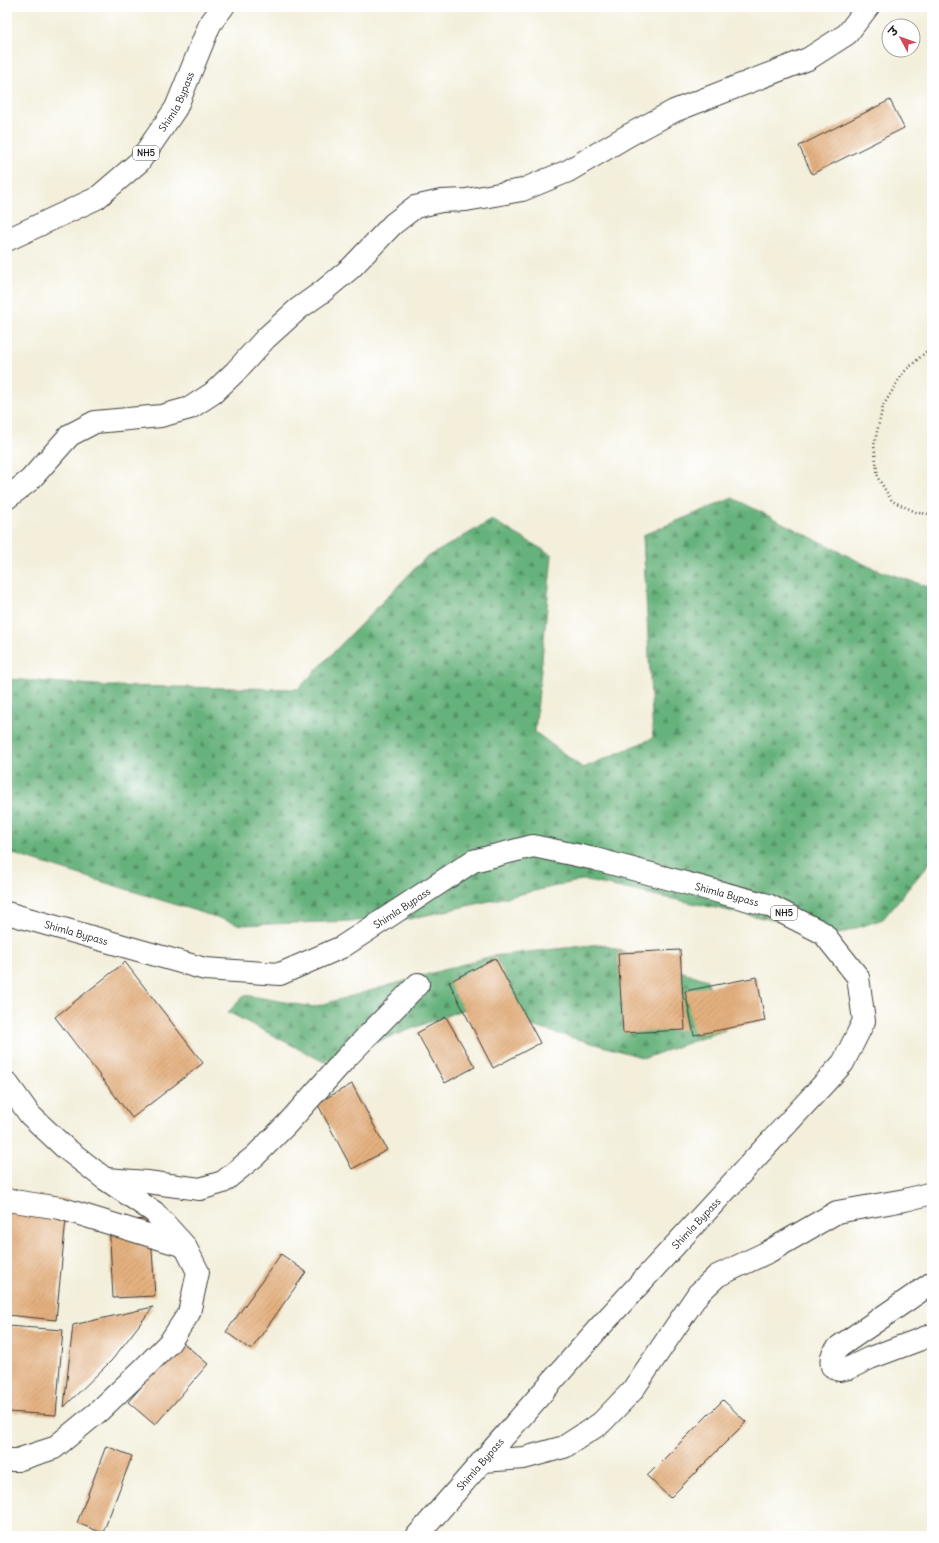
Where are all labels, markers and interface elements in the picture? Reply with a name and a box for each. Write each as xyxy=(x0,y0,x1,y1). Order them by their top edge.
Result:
north arrow xyxy=(881,18,921,58)
text: उ xyxy=(885,23,902,40)
street label: Shimla Bypass xyxy=(156,69,197,134)
road number: NH5 xyxy=(133,146,159,160)
street label: Shimla Bypass xyxy=(693,880,761,909)
street label: Shimla Bypass xyxy=(371,885,433,932)
road number: NH5 xyxy=(771,906,797,920)
street label: Shimla Bypass xyxy=(43,918,110,948)
street label: Shimla Bypass xyxy=(669,1195,724,1252)
street label: Shimla Bypass xyxy=(454,1435,507,1493)

